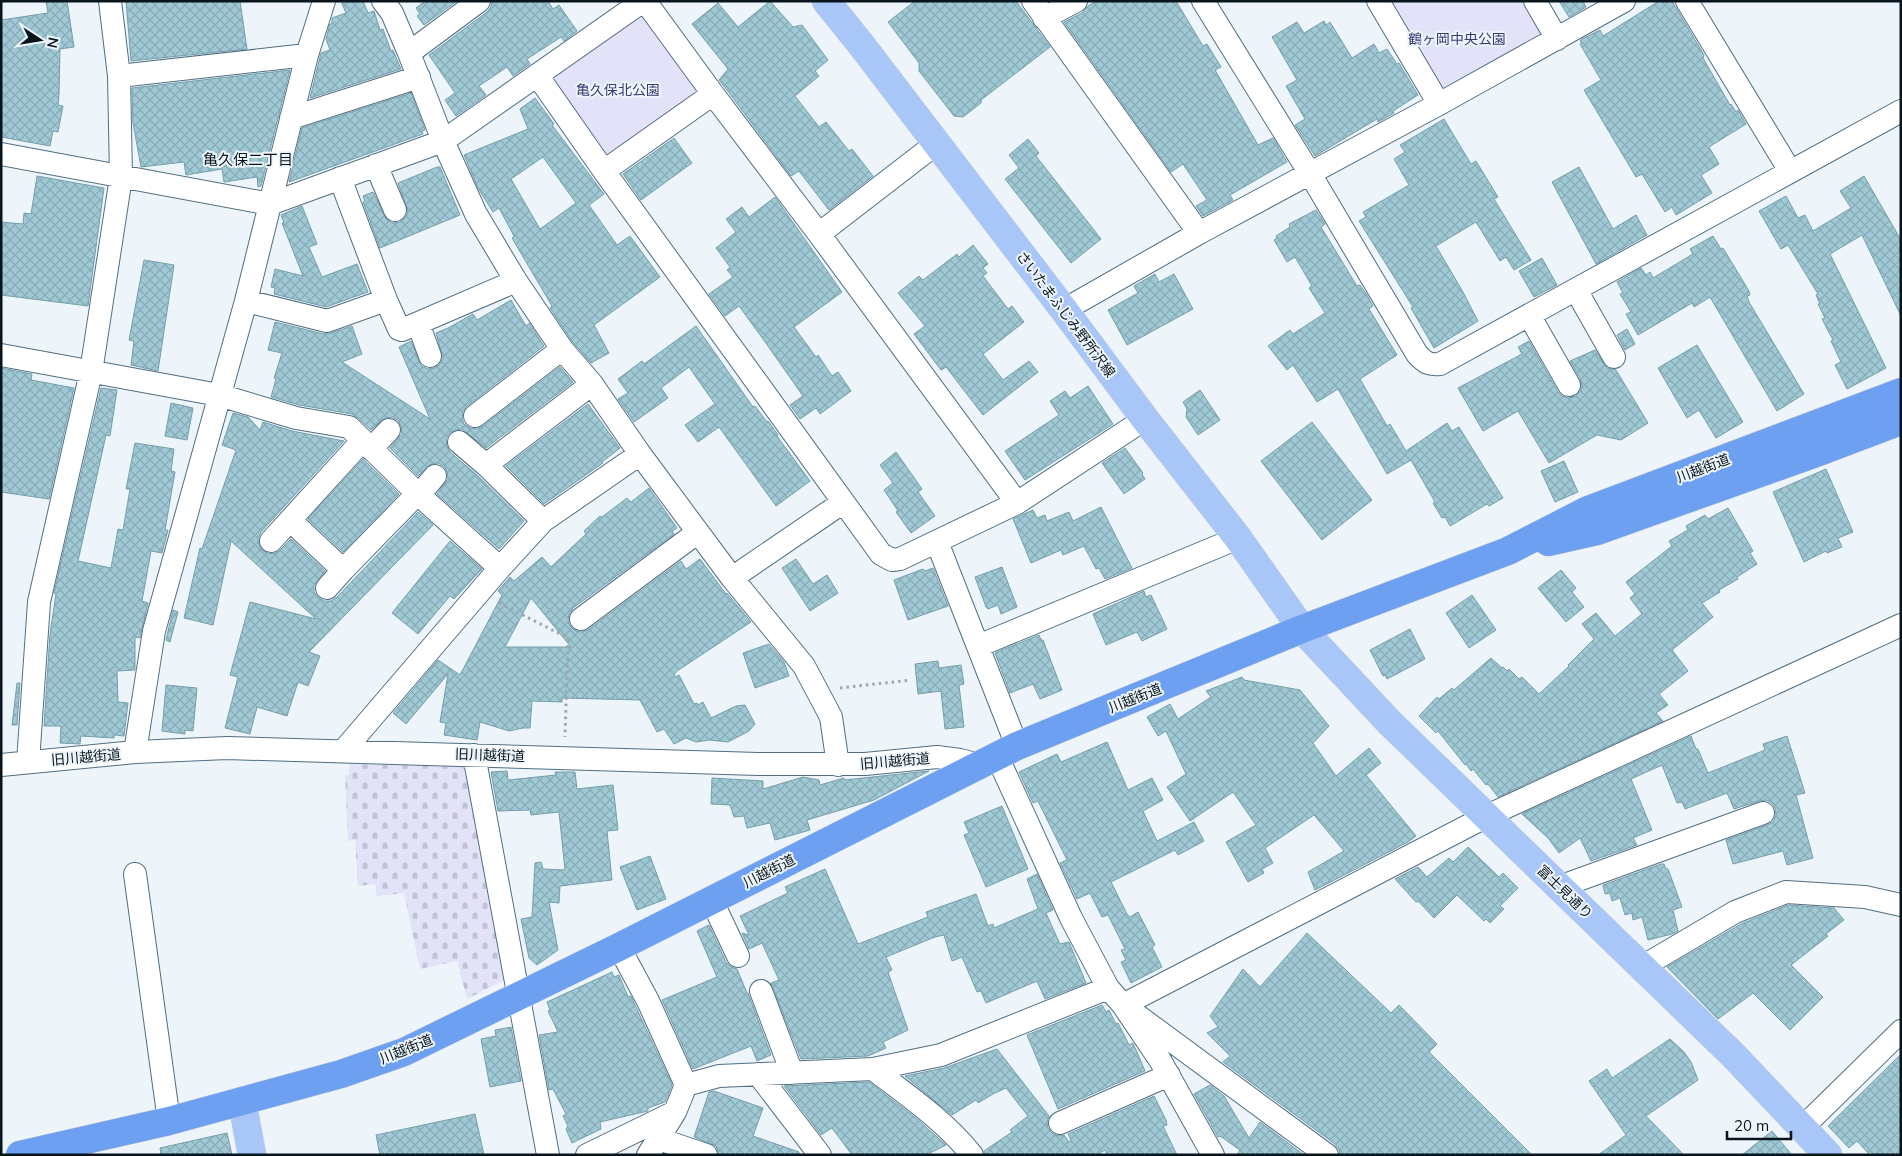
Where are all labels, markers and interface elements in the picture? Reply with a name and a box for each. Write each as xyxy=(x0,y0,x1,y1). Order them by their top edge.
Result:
north arrow xyxy=(15,15,65,65)
park label: 鶴ヶ岡中央公園 xyxy=(1408,30,1506,48)
text: N xyxy=(43,36,63,50)
park label: 亀久保北公園 xyxy=(576,81,660,99)
district label: 亀久保二丁目 xyxy=(203,150,293,169)
street label: さいたまふじみ野所沢線 xyxy=(1013,247,1119,381)
street label: 川越街道 xyxy=(1674,450,1732,486)
street label: 川越街道 xyxy=(1106,679,1164,717)
street label: 旧川越街道 xyxy=(50,745,122,769)
street label: 旧川越街道 xyxy=(455,745,525,765)
street label: 旧川越街道 xyxy=(859,749,931,773)
street label: 川越街道 xyxy=(740,850,798,892)
street label: 富士見通り xyxy=(1534,861,1596,923)
street label: 川越街道 xyxy=(377,1030,435,1068)
scale bar xyxy=(1727,1108,1791,1140)
text: 20 m xyxy=(1734,1116,1769,1135)

